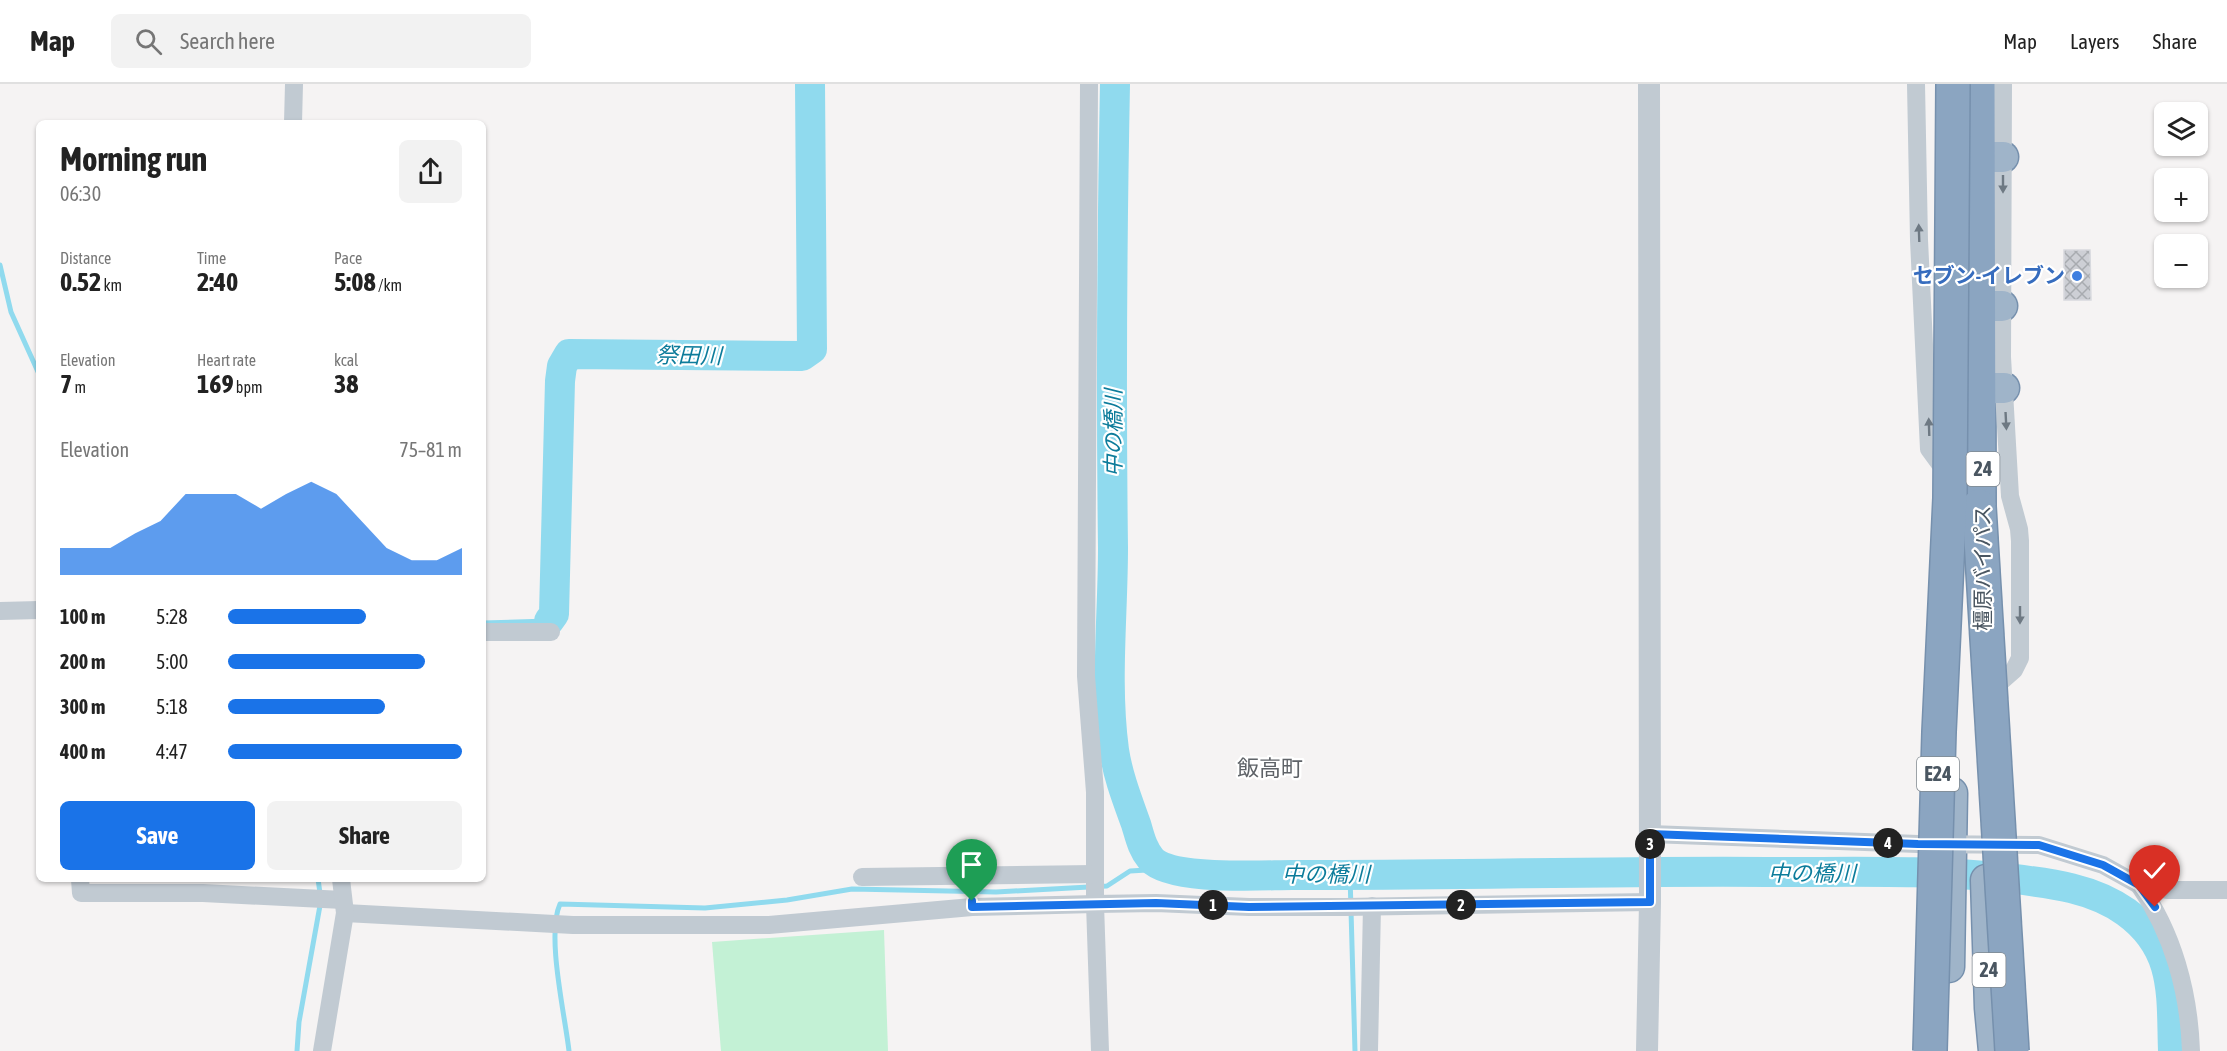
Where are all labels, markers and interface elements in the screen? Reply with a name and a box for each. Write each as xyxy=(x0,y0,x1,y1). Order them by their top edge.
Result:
search box xyxy=(111,14,531,68)
text: Map xyxy=(30,25,75,57)
icon: search xyxy=(132,25,165,58)
text: Search here xyxy=(180,28,275,54)
text: Map xyxy=(2003,29,2037,53)
text: Layers xyxy=(2070,29,2120,53)
text: Share xyxy=(2153,29,2197,53)
map controls xyxy=(2154,102,2208,288)
button: layers xyxy=(2154,102,2208,156)
text: Morning run xyxy=(60,140,207,178)
button: share xyxy=(399,140,462,203)
button: + xyxy=(2154,168,2208,222)
one-way arrow xyxy=(1998,175,2008,194)
text: 06:30 xyxy=(60,182,101,205)
one-way arrow xyxy=(1914,223,1924,242)
button: − xyxy=(2154,234,2208,288)
text: Distance xyxy=(60,249,111,267)
text: Time xyxy=(197,249,226,267)
text: Pace xyxy=(334,249,362,267)
place label: セブン-イレブン xyxy=(1913,263,2065,287)
text: 0.52 xyxy=(60,267,101,297)
text: 2:40 xyxy=(197,267,238,297)
text: 5:08 xyxy=(334,267,376,297)
marker: セブン-イレブン xyxy=(2070,269,2084,283)
text: km xyxy=(101,276,122,294)
text: /km xyxy=(376,276,402,294)
water label: 祭田川 xyxy=(656,341,724,369)
text: Elevation xyxy=(60,351,115,369)
text: Heart rate xyxy=(197,351,256,369)
text: kcal xyxy=(334,351,358,369)
text: 7 xyxy=(60,369,72,399)
text: 169 xyxy=(197,369,234,399)
text: 38 xyxy=(334,369,358,399)
text: m xyxy=(72,378,86,396)
text: bpm xyxy=(234,378,263,396)
water label: 中の橋川 xyxy=(1100,387,1126,477)
one-way arrow xyxy=(2002,412,2011,431)
one-way arrow xyxy=(1924,418,1933,437)
text: Elevation xyxy=(60,438,129,461)
text: 75–81 m xyxy=(399,438,462,461)
road number: 24 xyxy=(1966,452,2000,486)
street label: 橿原バイパス xyxy=(1970,505,1994,631)
text: 100 m xyxy=(60,605,105,628)
text: 5:28 xyxy=(156,605,188,628)
one-way arrow xyxy=(2015,606,2025,625)
text: 200 m xyxy=(60,650,105,673)
text: 5:00 xyxy=(156,650,188,673)
text: 300 m xyxy=(60,695,105,718)
text: 5:18 xyxy=(156,695,188,718)
text: 400 m xyxy=(60,740,105,763)
text: 4:47 xyxy=(156,740,188,763)
district label: 飯高町 xyxy=(1237,755,1303,781)
road number: E24 xyxy=(1917,757,1959,791)
button: Save xyxy=(60,801,255,870)
button: Share xyxy=(267,801,462,870)
pin: 4 xyxy=(1873,828,1903,858)
pin: 3 xyxy=(1635,829,1665,859)
text: 4 xyxy=(1884,834,1892,852)
text: 3 xyxy=(1646,835,1654,853)
pin xyxy=(946,839,997,901)
pin xyxy=(2129,845,2180,907)
icon: arrive xyxy=(955,848,988,881)
icon: check xyxy=(2138,854,2171,887)
water label: 中の橋川 xyxy=(1768,860,1858,886)
water label: 中の橋川 xyxy=(1282,861,1372,887)
pin: 1 xyxy=(1198,890,1228,920)
pin: 2 xyxy=(1446,890,1476,920)
text: 1 xyxy=(1209,896,1217,914)
text: 2 xyxy=(1457,896,1465,914)
road number: 24 xyxy=(1972,953,2006,987)

